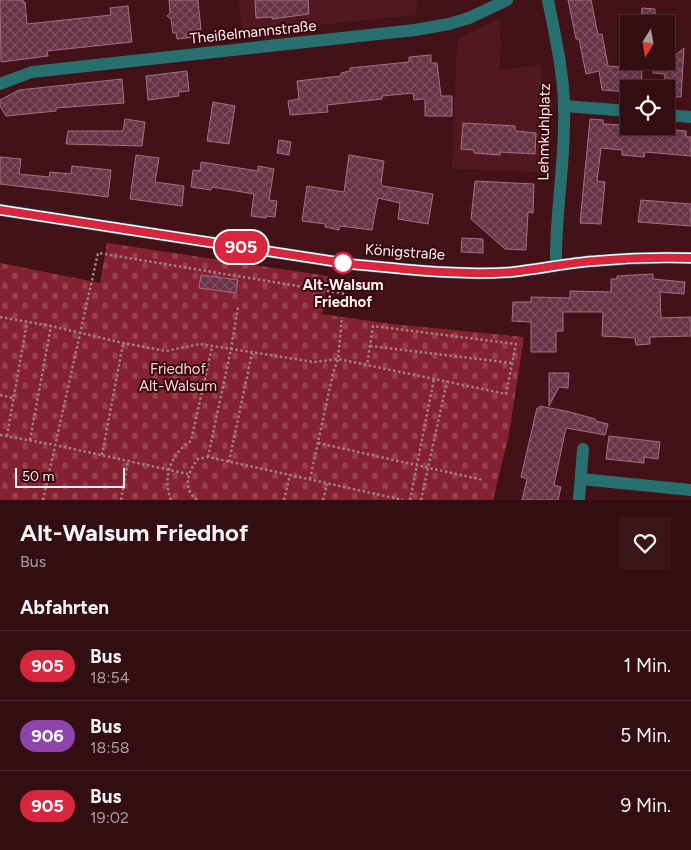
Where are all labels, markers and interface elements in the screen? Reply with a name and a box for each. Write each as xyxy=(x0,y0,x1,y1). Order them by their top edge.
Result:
north arrow xyxy=(620,15,675,70)
map controls xyxy=(620,15,675,135)
street label: Theißelmannstraße xyxy=(189,16,317,48)
button: locate xyxy=(620,80,675,135)
street label: Lehmkuhlplatz xyxy=(534,83,554,181)
line badge: 905 xyxy=(212,231,270,263)
text: 905 xyxy=(225,236,257,258)
street label: Königstraße xyxy=(364,240,446,264)
marker: Alt-Walsum Friedhof xyxy=(332,252,354,274)
place label: Alt-Walsum Friedhof xyxy=(303,276,383,311)
park label: Friedhof Alt-Walsum xyxy=(139,360,217,395)
scale bar xyxy=(15,465,125,488)
text: 50 m xyxy=(22,468,54,485)
button: heart xyxy=(619,517,671,569)
text: Alt-Walsum Friedhof xyxy=(20,518,248,547)
text: Bus xyxy=(20,552,46,571)
text: Abfahrten xyxy=(20,596,109,619)
text: Bus xyxy=(90,645,121,668)
text: 1 Min. xyxy=(623,654,671,677)
text: 905 xyxy=(31,655,64,677)
text: 18:54 xyxy=(90,668,130,687)
text: Bus xyxy=(90,715,121,738)
text: 5 Min. xyxy=(620,724,671,747)
text: 906 xyxy=(31,725,64,747)
text: 18:58 xyxy=(90,738,130,757)
text: Bus xyxy=(90,785,121,808)
text: 9 Min. xyxy=(621,794,671,817)
text: 905 xyxy=(31,795,64,817)
text: 19:02 xyxy=(90,808,129,827)

